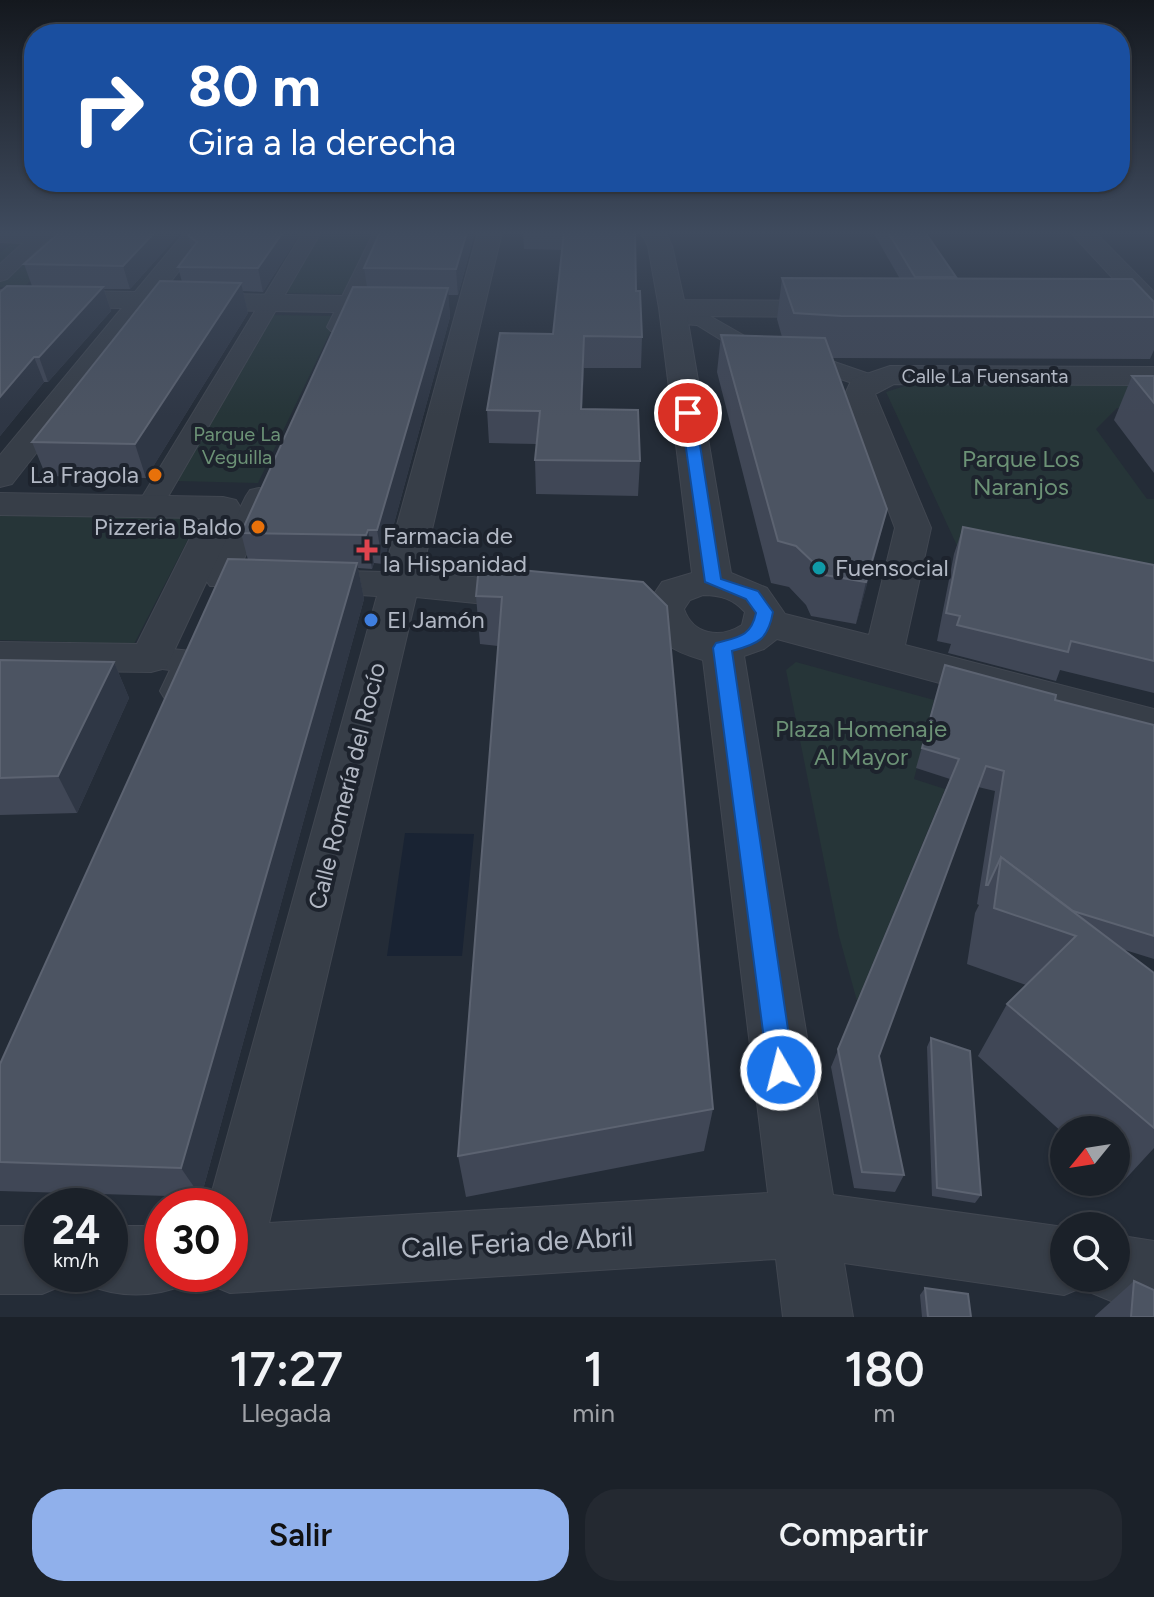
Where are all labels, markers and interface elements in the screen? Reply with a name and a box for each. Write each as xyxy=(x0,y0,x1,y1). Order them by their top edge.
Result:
text: 80 m xyxy=(188,53,321,120)
icon: right xyxy=(56,56,160,160)
text: Gira a la derecha xyxy=(188,121,456,164)
street label: Calle La Fuensanta xyxy=(901,364,1069,388)
pin xyxy=(654,379,722,447)
icon: arrive xyxy=(666,391,710,435)
park label: Parque La Veguilla xyxy=(193,422,281,469)
park label: Parque Los Naranjos xyxy=(962,444,1080,501)
place label: La Fragola xyxy=(30,460,139,489)
marker: La Fragola xyxy=(146,466,164,484)
place label: Pizzeria Baldo xyxy=(94,512,242,541)
marker: Pizzeria Baldo xyxy=(249,518,267,536)
place label: Farmacia de la Hispanidad xyxy=(383,521,527,578)
marker: Farmacia de la Hispanidad xyxy=(358,541,376,559)
place label: Fuensocial xyxy=(835,553,949,582)
marker: Fuensocial xyxy=(810,559,828,577)
place label: El Jamón xyxy=(387,605,485,634)
marker: El Jamón xyxy=(362,611,380,629)
street label: Calle Romería del Rocío xyxy=(302,660,391,912)
park label: Plaza Homenaje Al Mayor xyxy=(775,714,947,771)
position arrow xyxy=(739,1028,823,1112)
north arrow xyxy=(1050,1116,1130,1196)
map controls xyxy=(1050,1116,1130,1292)
speed limit sign: 30 xyxy=(144,1188,248,1292)
text: 24 xyxy=(52,1206,100,1254)
button: search xyxy=(1050,1212,1130,1292)
street label: Calle Feria de Abril xyxy=(400,1219,634,1265)
text: km/h xyxy=(53,1248,99,1272)
text: 17:27 xyxy=(229,1340,343,1398)
text: 1 xyxy=(584,1340,604,1398)
text: 180 xyxy=(844,1340,925,1398)
text: Llegada xyxy=(241,1397,331,1429)
text: min xyxy=(572,1397,615,1429)
text: m xyxy=(873,1397,896,1429)
button: Salir xyxy=(32,1489,569,1581)
button: Compartir xyxy=(585,1489,1122,1581)

